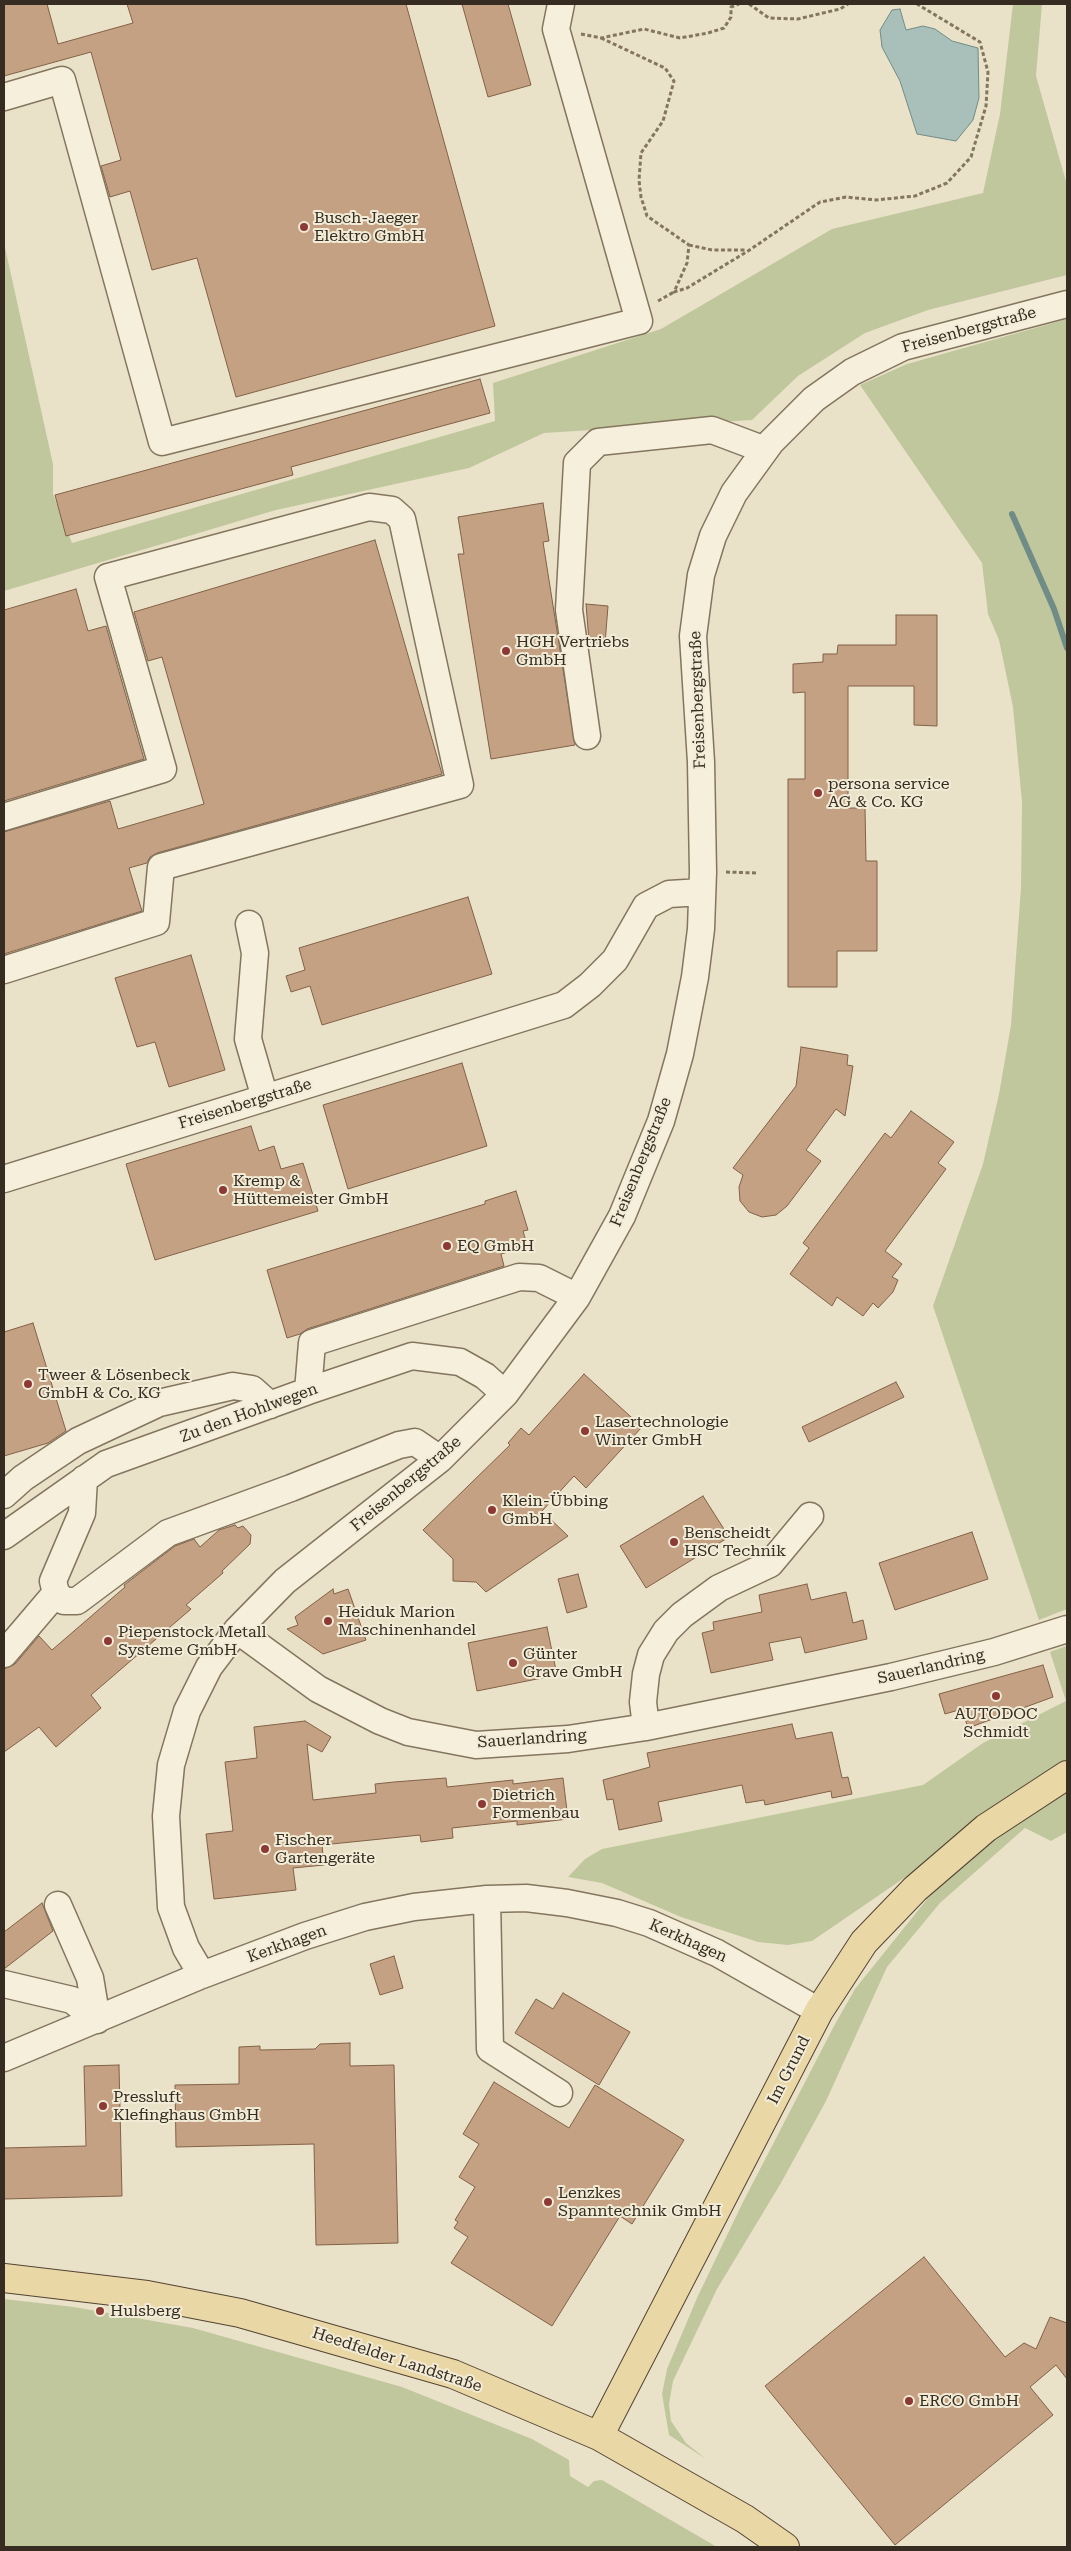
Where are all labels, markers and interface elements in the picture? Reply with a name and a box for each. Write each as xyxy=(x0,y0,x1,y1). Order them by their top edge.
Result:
place label: Busch-Jaeger Elektro GmbH xyxy=(314,208,425,246)
marker: Busch-Jaeger Elektro GmbH xyxy=(298,221,310,233)
street label: Freisenbergstraße xyxy=(900,303,1038,357)
street label: Freisenbergstraße xyxy=(686,631,710,769)
place label: HGH Vertriebs GmbH xyxy=(516,632,629,670)
marker: HGH Vertriebs GmbH xyxy=(500,645,512,657)
place label: persona service AG & Co. KG xyxy=(828,774,950,812)
marker: persona service AG & Co. KG xyxy=(812,787,824,799)
street label: Freisenbergstraße xyxy=(176,1075,314,1133)
street label: Freisenbergstraße xyxy=(606,1094,676,1230)
place label: Kremp & Hüttemeister GmbH xyxy=(233,1171,389,1209)
marker: Kremp & Hüttemeister GmbH xyxy=(217,1184,229,1196)
place label: EQ GmbH xyxy=(457,1236,534,1256)
marker: EQ GmbH xyxy=(441,1240,453,1252)
place label: Tweer & Lösenbeck GmbH & Co. KG xyxy=(38,1365,190,1403)
marker: Tweer & Lösenbeck GmbH & Co. KG xyxy=(22,1378,34,1390)
street label: Zu den Hohlwegen xyxy=(178,1379,320,1447)
place label: Lasertechnologie Winter GmbH xyxy=(595,1412,729,1450)
marker: Lasertechnologie Winter GmbH xyxy=(579,1425,591,1437)
street label: Freisenbergstraße xyxy=(347,1432,465,1536)
place label: Klein-Übbing GmbH xyxy=(502,1491,608,1529)
marker: Klein-Übbing GmbH xyxy=(486,1504,498,1516)
place label: Benscheidt HSC Technik xyxy=(684,1523,786,1561)
marker: Benscheidt HSC Technik xyxy=(668,1536,680,1548)
place label: Heiduk Marion Maschinenhandel xyxy=(338,1602,476,1640)
marker: Heiduk Marion Maschinenhandel xyxy=(322,1615,334,1627)
place label: Piepenstock Metall Systeme GmbH xyxy=(118,1622,266,1660)
marker: Piepenstock Metall Systeme GmbH xyxy=(102,1635,114,1647)
place label: Günter Grave GmbH xyxy=(523,1644,623,1682)
street label: Sauerlandring xyxy=(876,1645,986,1689)
marker: Günter Grave GmbH xyxy=(507,1657,519,1669)
marker: AUTODOC Schmidt xyxy=(990,1690,1002,1702)
place label: AUTODOC Schmidt xyxy=(954,1704,1038,1742)
street label: Sauerlandring xyxy=(477,1726,587,1752)
place label: Dietrich Formenbau xyxy=(492,1785,579,1823)
marker: Dietrich Formenbau xyxy=(476,1798,488,1810)
place label: Fischer Gartengeräte xyxy=(275,1830,375,1868)
marker: Fischer Gartengeräte xyxy=(259,1843,271,1855)
street label: Kerkhagen xyxy=(646,1915,730,1967)
street label: Kerkhagen xyxy=(245,1921,329,1967)
street label: Im Grund xyxy=(764,2033,814,2107)
place label: Pressluft Klefinghaus GmbH xyxy=(113,2087,260,2125)
marker: Pressluft Klefinghaus GmbH xyxy=(97,2100,109,2112)
place label: Lenzkes Spanntechnik GmbH xyxy=(558,2183,722,2221)
marker: Lenzkes Spanntechnik GmbH xyxy=(542,2196,554,2208)
place label: Hulsberg xyxy=(110,2301,180,2321)
marker: Hulsberg xyxy=(94,2305,106,2317)
street label: Heedfelder Landstraße xyxy=(310,2323,484,2397)
place label: ERCO GmbH xyxy=(919,2391,1019,2411)
marker: ERCO GmbH xyxy=(903,2395,915,2407)

